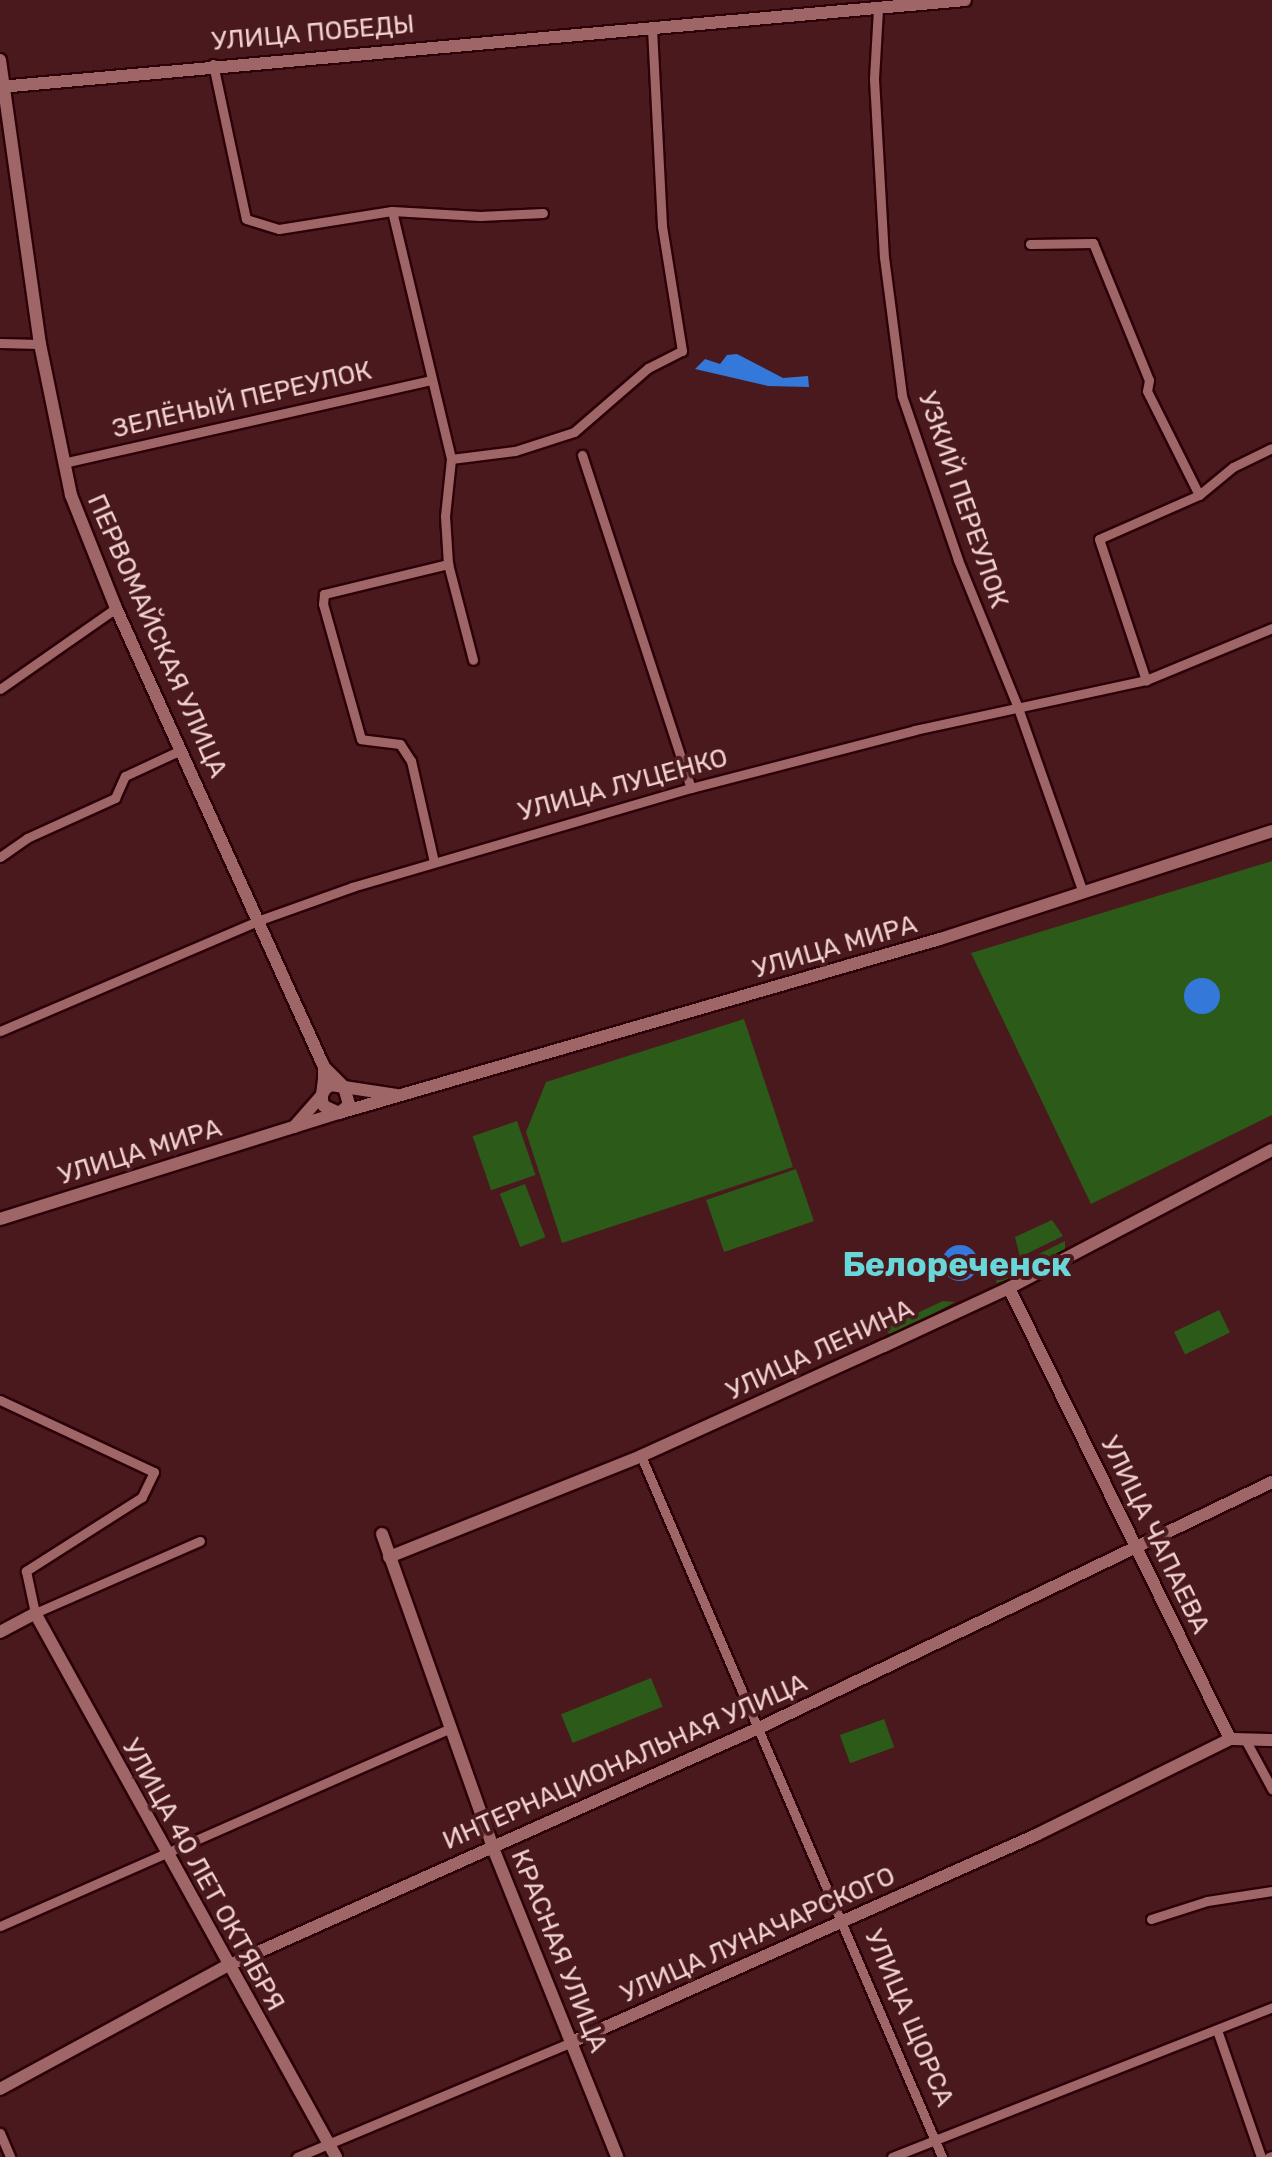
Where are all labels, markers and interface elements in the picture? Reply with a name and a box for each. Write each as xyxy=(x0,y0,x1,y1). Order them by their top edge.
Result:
street label: УЛИЦА ПОБЕДЫ xyxy=(210,9,416,57)
street label: ЗЕЛЁНЫЙ ПЕРЕУЛОК xyxy=(109,355,375,445)
street label: УЗКИЙ ПЕРЕУЛОК xyxy=(911,388,1015,612)
street label: ПЕРВОМАЙСКАЯ УЛИЦА xyxy=(80,489,234,783)
street label: УЛИЦА ЛУЦЕНКО xyxy=(515,742,731,828)
street label: УЛИЦА МИРА xyxy=(749,909,921,985)
street label: УЛИЦА МИРА xyxy=(55,1112,225,1192)
district label: Белореченск xyxy=(842,1245,1072,1285)
street label: УЛИЦА ЛЕНИНА xyxy=(721,1293,919,1407)
street label: УЛИЦА ЧАПАЕВА xyxy=(1094,1431,1216,1639)
street label: ИНТЕРНАЦИОНАЛЬНАЯ УЛИЦА xyxy=(438,1667,812,1857)
street label: УЛИЦА 40 ЛЕТ ОКТЯБРЯ xyxy=(115,1733,291,2017)
street label: КРАСНАЯ УЛИЦА xyxy=(504,1845,614,2057)
street label: УЛИЦА ЛУНАЧАРСКОГО xyxy=(616,1860,900,2010)
street label: УЛИЦА ЩОРСА xyxy=(858,1925,960,2111)

